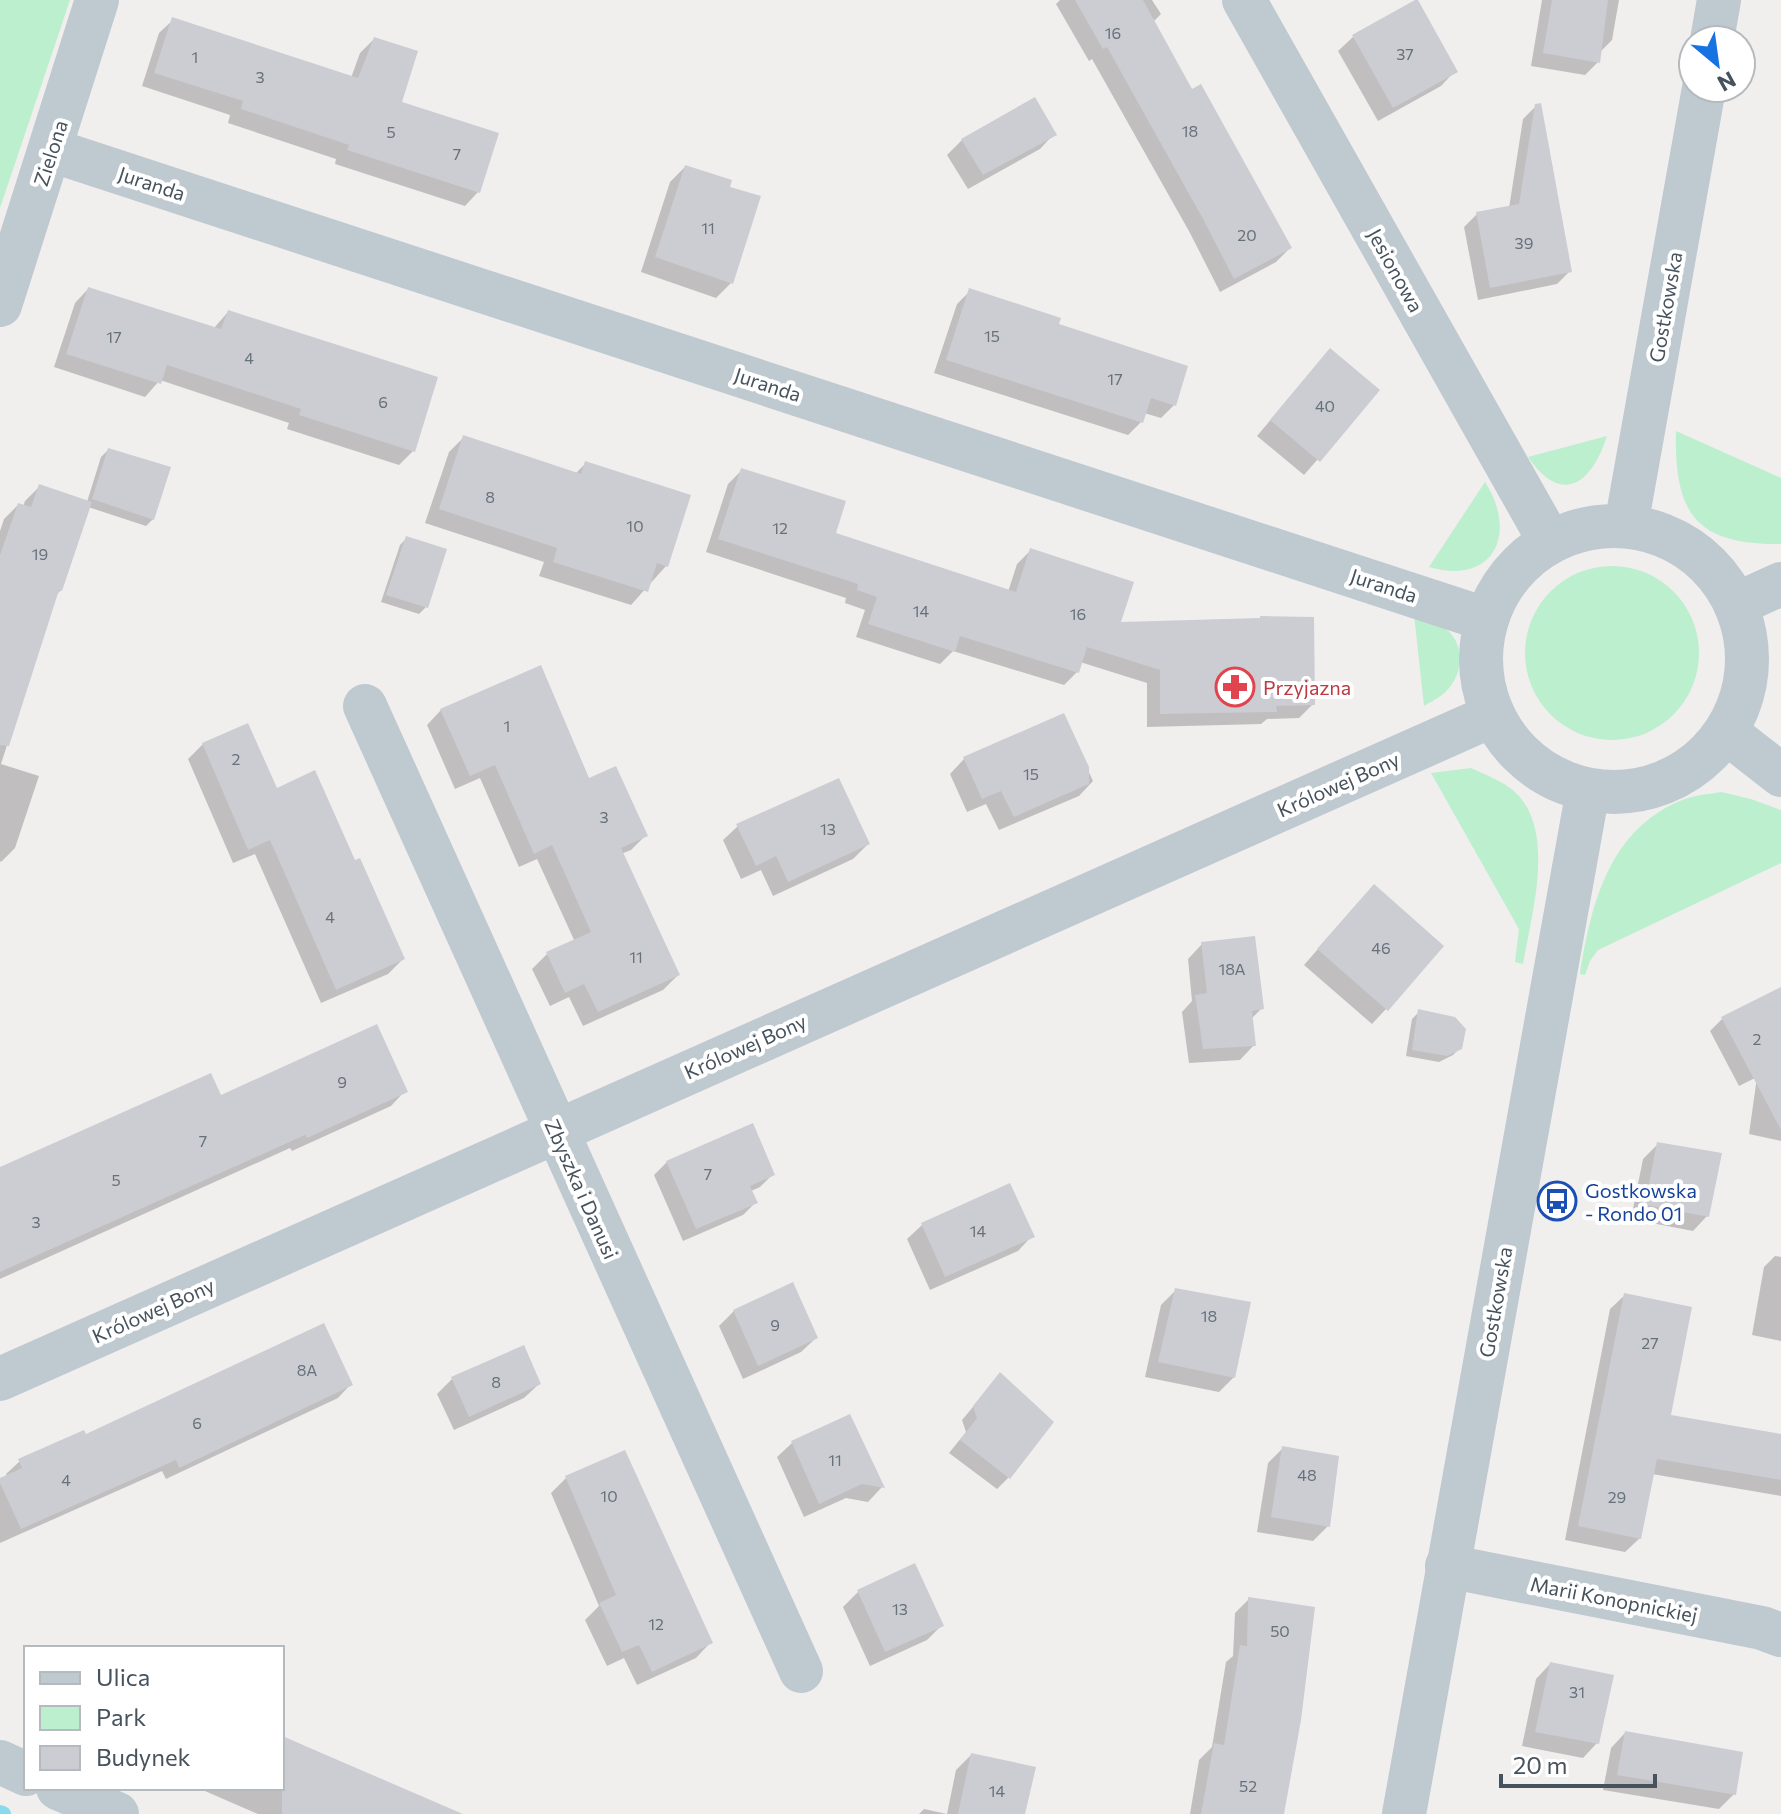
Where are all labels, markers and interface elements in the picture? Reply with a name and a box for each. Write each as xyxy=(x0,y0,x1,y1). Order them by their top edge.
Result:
house number: 16 xyxy=(1105,23,1121,42)
north arrow xyxy=(1677,24,1757,104)
house number: 37 xyxy=(1396,44,1414,63)
house number: 1 xyxy=(192,47,198,66)
text: N xyxy=(1713,66,1741,98)
house number: 3 xyxy=(255,67,265,86)
street label: Zielona xyxy=(28,117,72,189)
house number: 18 xyxy=(1182,121,1198,140)
house number: 5 xyxy=(386,122,396,141)
house number: 7 xyxy=(453,144,461,163)
street label: Juranda xyxy=(116,161,188,205)
house number: 11 xyxy=(701,218,715,237)
street label: Jesionowa xyxy=(1363,224,1429,316)
house number: 20 xyxy=(1237,225,1257,244)
house number: 39 xyxy=(1515,233,1533,252)
street label: Gostkowska xyxy=(1643,250,1687,364)
house number: 15 xyxy=(984,326,1000,345)
house number: 17 xyxy=(106,327,122,346)
house number: 4 xyxy=(244,348,254,367)
street label: Juranda xyxy=(732,362,804,406)
house number: 17 xyxy=(1107,369,1123,388)
house number: 6 xyxy=(378,392,388,411)
house number: 40 xyxy=(1315,396,1335,415)
house number: 8 xyxy=(485,487,495,506)
house number: 10 xyxy=(626,516,644,535)
house number: 12 xyxy=(772,518,788,537)
house number: 19 xyxy=(32,544,48,563)
street label: Juranda xyxy=(1348,563,1420,607)
house number: 14 xyxy=(913,601,930,620)
house number: 16 xyxy=(1070,604,1086,623)
pharmacy icon: Przyjazna xyxy=(1214,666,1256,708)
place label: Przyjazna xyxy=(1263,675,1351,699)
house number: 1 xyxy=(504,716,510,735)
street label: Królowej Bony xyxy=(1273,746,1403,822)
house number: 2 xyxy=(232,749,241,768)
house number: 15 xyxy=(1023,764,1039,783)
house number: 3 xyxy=(599,807,609,826)
house number: 13 xyxy=(820,819,836,838)
house number: 4 xyxy=(325,907,335,926)
house number: 46 xyxy=(1371,938,1391,957)
house number: 11 xyxy=(629,947,643,966)
house number: 18A xyxy=(1218,959,1246,978)
street label: Królowej Bony xyxy=(680,1008,810,1084)
house number: 2 xyxy=(1753,1029,1762,1048)
house number: 9 xyxy=(337,1072,347,1091)
street label: Zbyszka i Danusi xyxy=(540,1115,624,1263)
house number: 7 xyxy=(199,1131,207,1150)
house number: 7 xyxy=(704,1164,712,1183)
house number: 5 xyxy=(111,1170,121,1189)
place label: Gostkowska - Rondo 01 xyxy=(1585,1178,1697,1225)
bus stop icon: Gostkowska - Rondo 01 xyxy=(1536,1180,1578,1222)
house number: 3 xyxy=(31,1212,41,1231)
house number: 14 xyxy=(970,1221,987,1240)
street label: Gostkowska xyxy=(1473,1245,1517,1359)
street label: Królowej Bony xyxy=(88,1272,218,1348)
house number: 18 xyxy=(1201,1306,1217,1325)
house number: 9 xyxy=(770,1315,780,1334)
house number: 27 xyxy=(1641,1333,1659,1352)
house number: 8A xyxy=(297,1360,317,1379)
house number: 8 xyxy=(491,1372,501,1391)
house number: 6 xyxy=(192,1413,202,1432)
house number: 11 xyxy=(828,1450,842,1469)
house number: 48 xyxy=(1297,1465,1317,1484)
house number: 4 xyxy=(61,1470,71,1489)
house number: 10 xyxy=(600,1486,618,1505)
house number: 29 xyxy=(1608,1487,1626,1506)
street label: Marii Konopnickiej xyxy=(1529,1571,1699,1627)
house number: 13 xyxy=(892,1599,908,1618)
house number: 12 xyxy=(648,1614,664,1633)
house number: 50 xyxy=(1270,1621,1290,1640)
legend xyxy=(24,1646,284,1790)
text: Ulica xyxy=(96,1662,150,1691)
house number: 31 xyxy=(1569,1682,1585,1701)
text: Park xyxy=(96,1702,146,1731)
scale bar xyxy=(1501,1738,1655,1788)
text: Budynek xyxy=(96,1742,191,1771)
text: 20 m xyxy=(1513,1750,1567,1779)
house number: 52 xyxy=(1239,1776,1257,1795)
house number: 14 xyxy=(989,1781,1006,1800)

